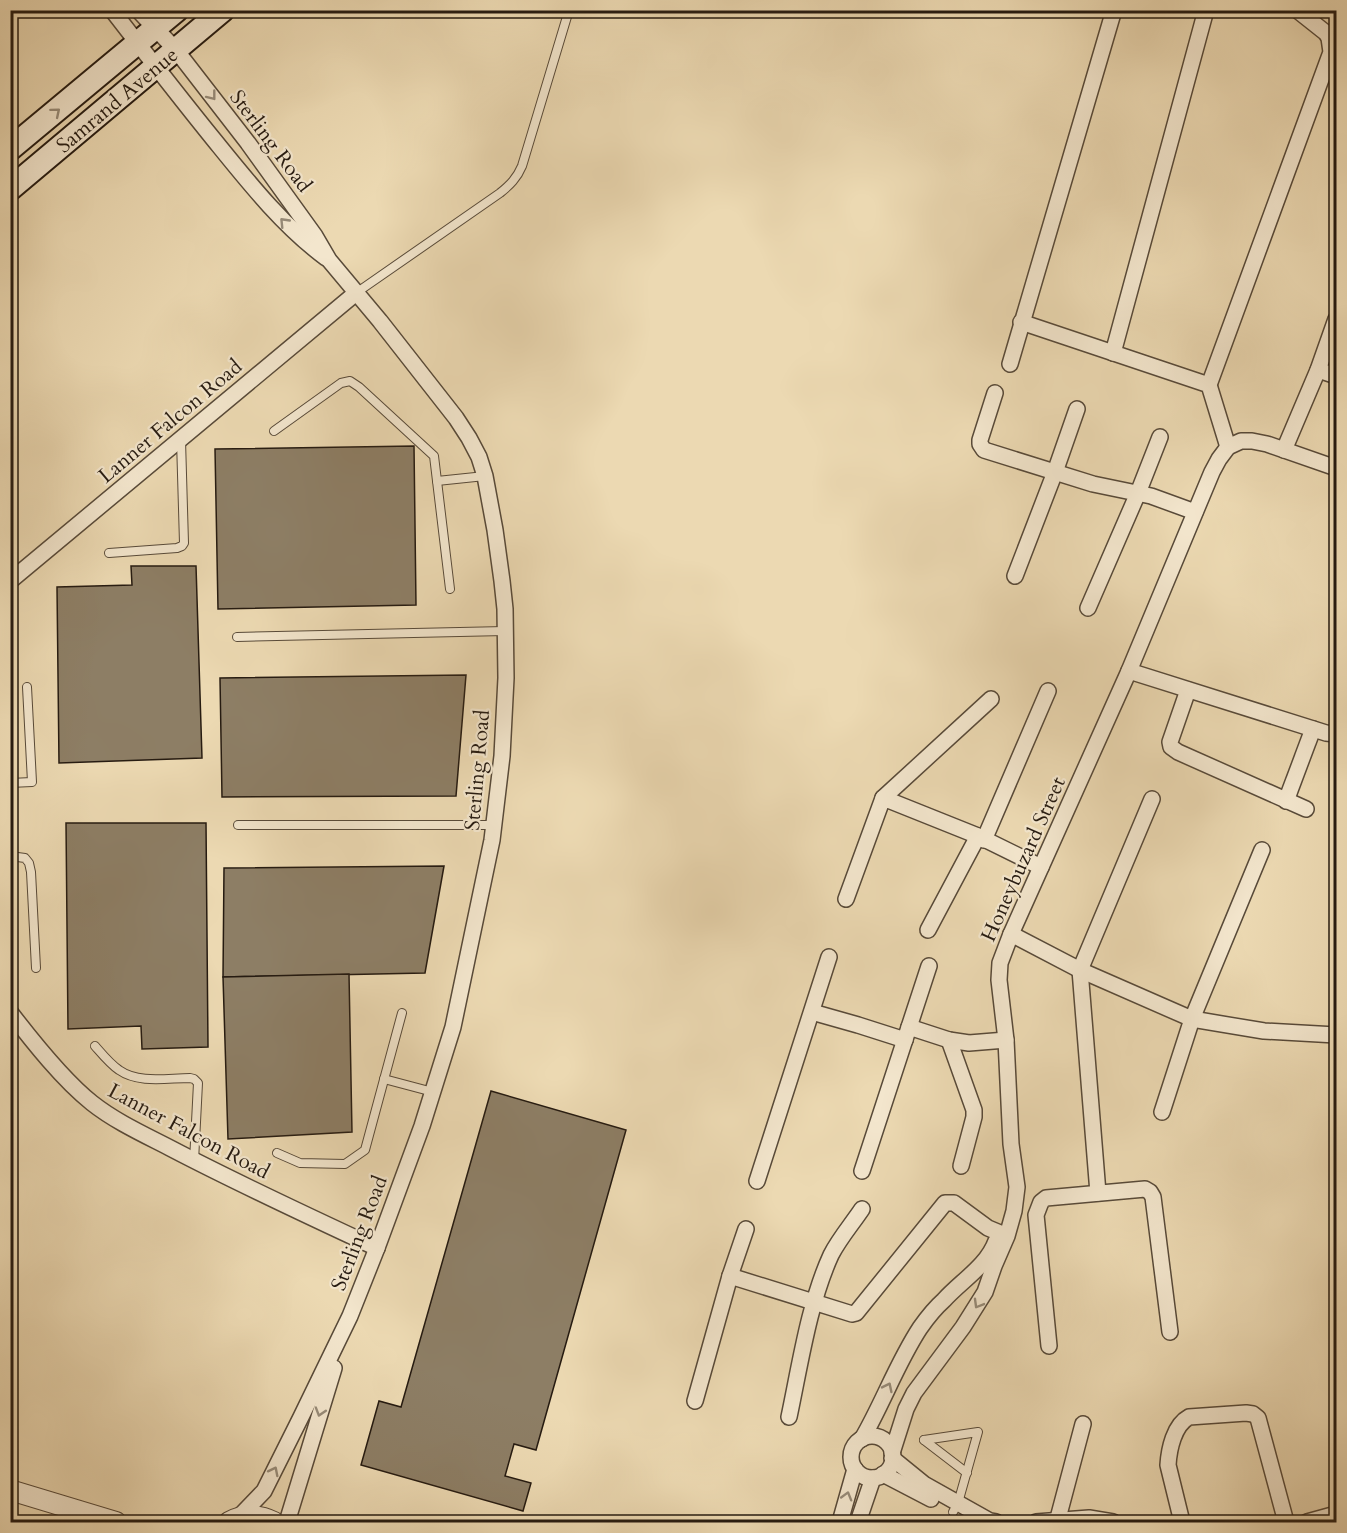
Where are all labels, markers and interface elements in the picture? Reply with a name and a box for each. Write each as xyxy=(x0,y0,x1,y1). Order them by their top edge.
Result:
street label: Samrand Avenue xyxy=(50,41,184,160)
street label: Sterling Road xyxy=(223,84,319,198)
one-way arrow xyxy=(204,89,215,100)
one-way arrow xyxy=(49,108,60,119)
one-way arrow xyxy=(281,218,292,229)
street label: Lanner Falcon Road xyxy=(92,353,248,490)
street label: Sterling Road xyxy=(458,708,497,832)
street label: Honeybuzard Street xyxy=(974,772,1073,946)
street label: Lanner Falcon Road xyxy=(103,1076,275,1186)
street label: Sterling Road xyxy=(324,1171,395,1295)
one-way arrow xyxy=(974,1298,985,1308)
one-way arrow xyxy=(881,1382,893,1393)
one-way arrow xyxy=(315,1406,327,1417)
one-way arrow xyxy=(267,1467,278,1477)
one-way arrow xyxy=(840,1491,853,1501)

